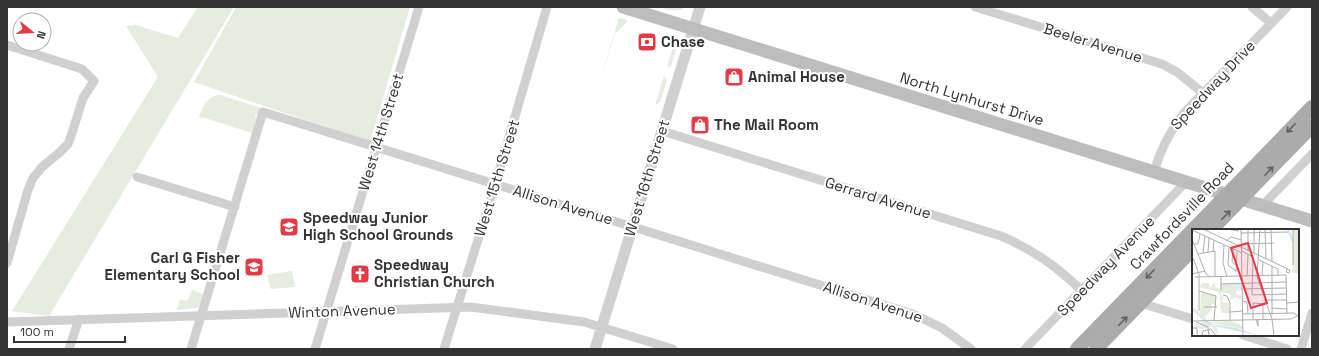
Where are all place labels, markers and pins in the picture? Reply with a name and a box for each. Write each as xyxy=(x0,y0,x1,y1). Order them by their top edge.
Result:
bank icon: Chase xyxy=(636,31,658,53)
place label: Chase xyxy=(661,32,705,51)
shop icon: Animal House xyxy=(723,66,745,88)
place label: Animal House xyxy=(748,67,845,86)
shop icon: The Mail Room xyxy=(689,114,711,136)
place label: The Mail Room xyxy=(714,115,819,134)
place label: Speedway Junior High School Grounds xyxy=(303,208,454,244)
school or university icon: Speedway Junior High School Grounds xyxy=(278,216,300,238)
place label: Carl G Fisher Elementary School xyxy=(105,248,240,284)
place label: Speedway Christian Church xyxy=(374,255,495,291)
school or university icon: Carl G Fisher Elementary School xyxy=(243,256,265,278)
church icon: Speedway Christian Church xyxy=(349,263,371,285)

